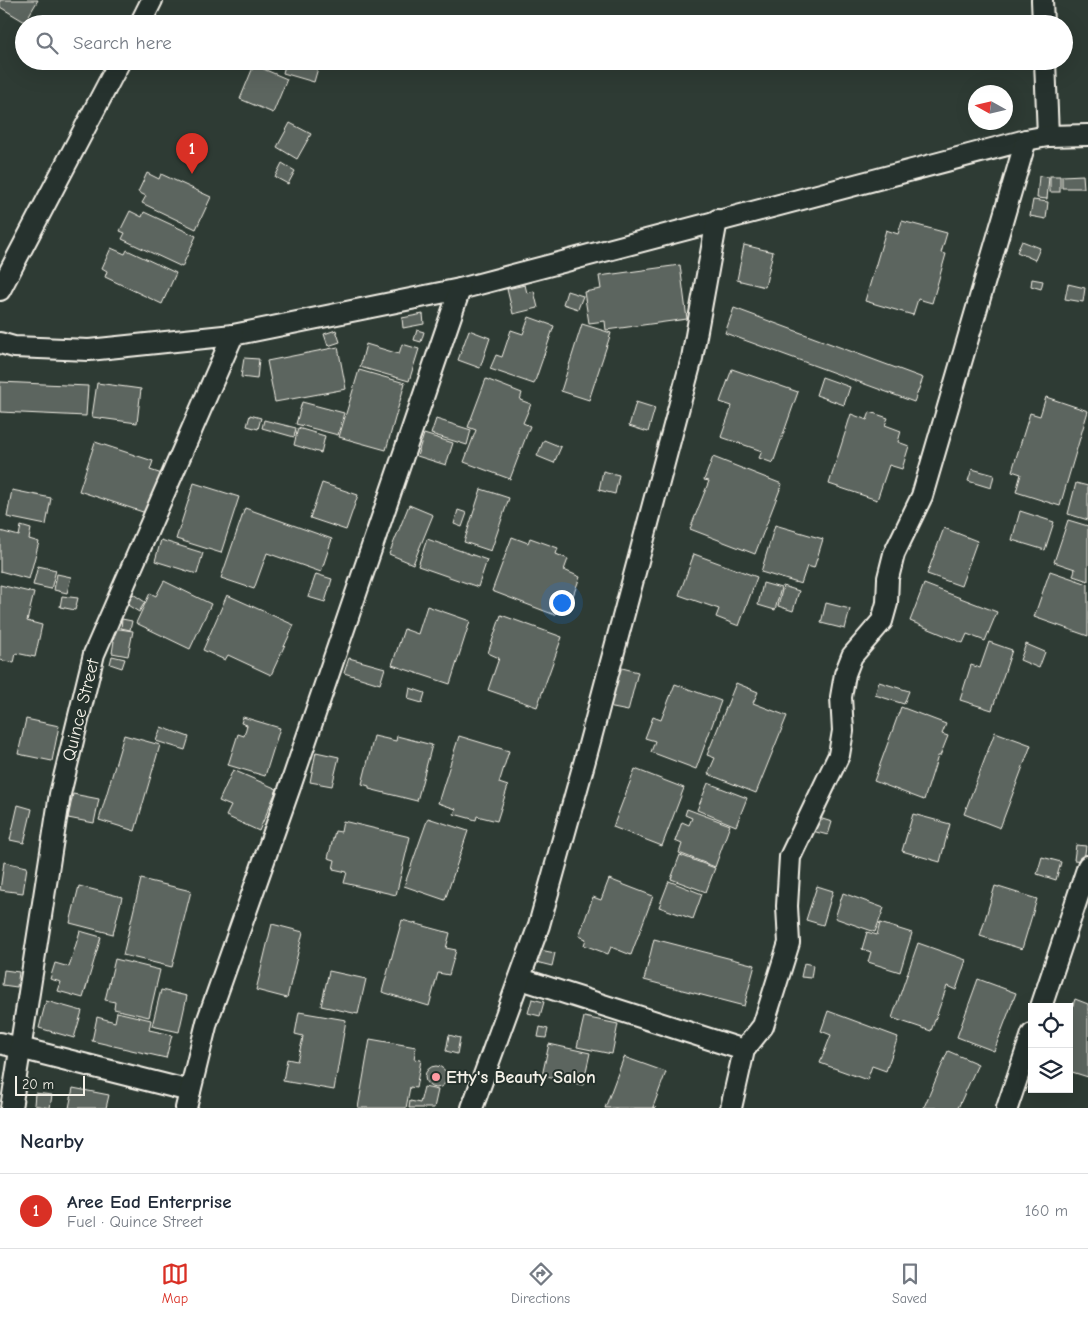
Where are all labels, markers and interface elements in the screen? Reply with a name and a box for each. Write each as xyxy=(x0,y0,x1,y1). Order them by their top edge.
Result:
search box xyxy=(15,15,1073,70)
icon: search xyxy=(33,29,61,57)
text: Search here xyxy=(73,32,172,54)
north arrow xyxy=(968,85,1013,130)
pin: 1 xyxy=(176,133,208,174)
your location xyxy=(549,590,575,616)
street label: Quince Street xyxy=(58,656,104,763)
map controls xyxy=(1028,1003,1073,1093)
button: locate xyxy=(1028,1003,1073,1048)
button: layers xyxy=(1028,1048,1073,1093)
place label: Etty's Beauty Salon xyxy=(446,1067,596,1088)
marker: Etty's Beauty Salon xyxy=(430,1071,442,1083)
scale bar xyxy=(15,1073,85,1096)
text: 20 m xyxy=(22,1076,54,1093)
text: Nearby xyxy=(20,1129,84,1153)
text: Aree Ead Enterprise xyxy=(67,1191,232,1213)
text: 1 xyxy=(33,1202,39,1220)
text: 160 m xyxy=(1025,1202,1068,1220)
text: Fuel · Quince Street xyxy=(67,1213,203,1231)
tab: Map xyxy=(161,1260,189,1307)
tab: Directions xyxy=(511,1260,570,1307)
tab: Saved xyxy=(892,1260,927,1307)

